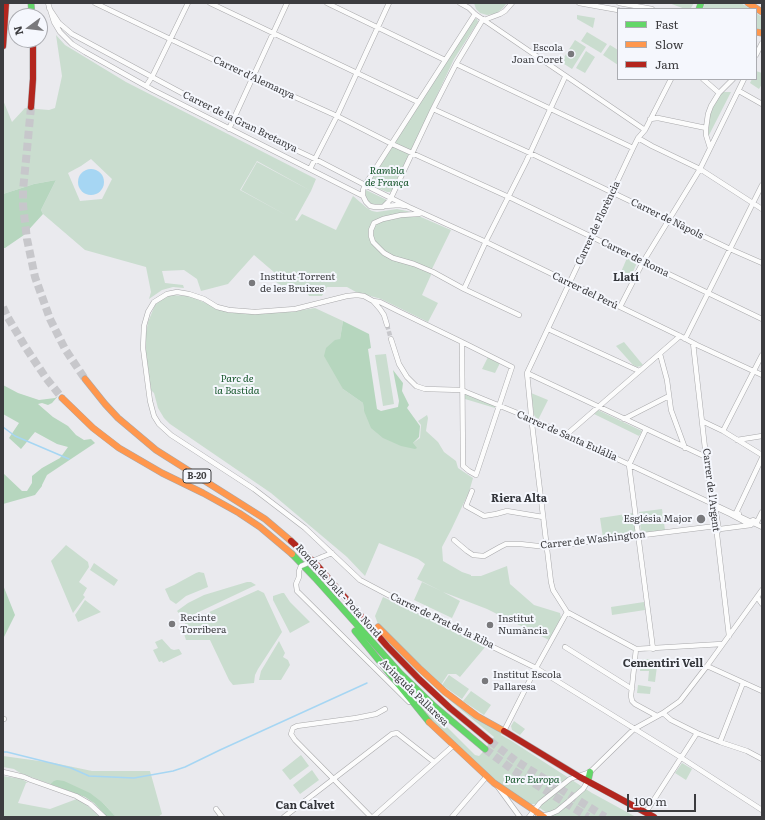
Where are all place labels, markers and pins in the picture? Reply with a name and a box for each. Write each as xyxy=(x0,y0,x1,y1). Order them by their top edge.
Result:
place label: Escola Joan Coret xyxy=(512,42,563,66)
marker: Escola Joan Coret xyxy=(566,49,576,59)
place label: Institut Torrent de les Bruixes xyxy=(260,271,335,294)
marker: Institut Torrent de les Bruixes xyxy=(247,278,257,288)
place label: Església Major xyxy=(623,513,692,525)
marker: Església Major xyxy=(695,513,707,525)
place label: Recinte Torribera xyxy=(180,612,226,636)
place label: Institut Numància xyxy=(498,613,548,636)
marker: Recinte Torribera xyxy=(167,619,177,629)
marker: Institut Numància xyxy=(485,620,495,630)
place label: Institut Escola Pallaresa xyxy=(493,669,561,692)
marker: Institut Escola Pallaresa xyxy=(480,676,490,686)

